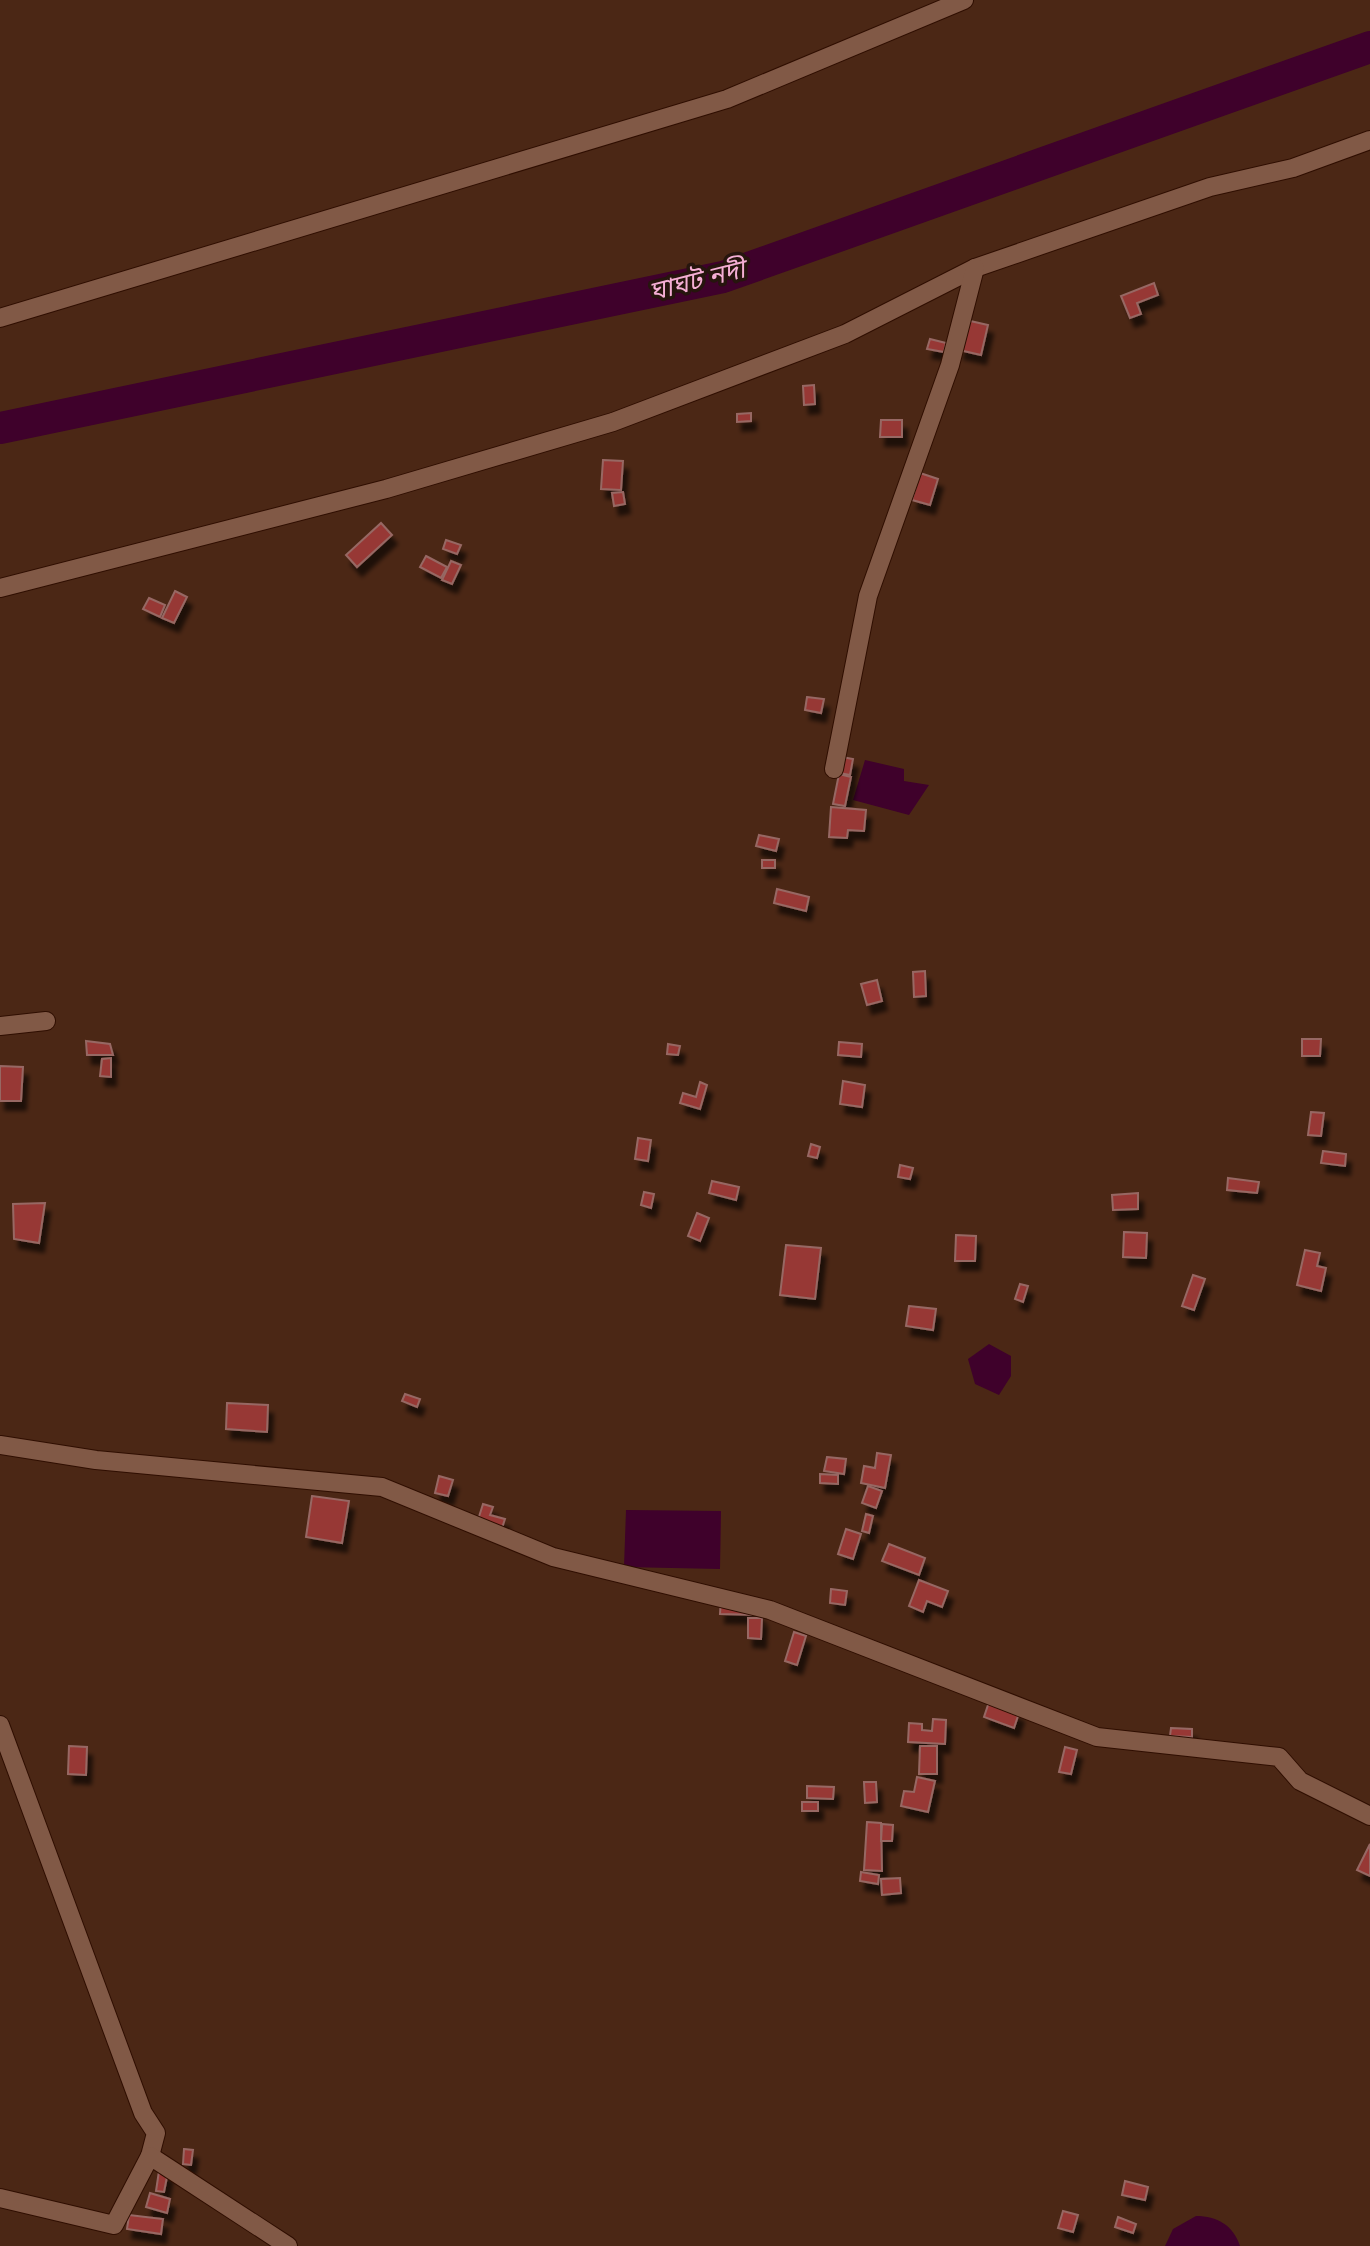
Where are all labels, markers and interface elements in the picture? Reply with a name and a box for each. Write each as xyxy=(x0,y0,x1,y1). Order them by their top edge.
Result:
water label: ঘাঘট নদী xyxy=(646,251,753,306)

